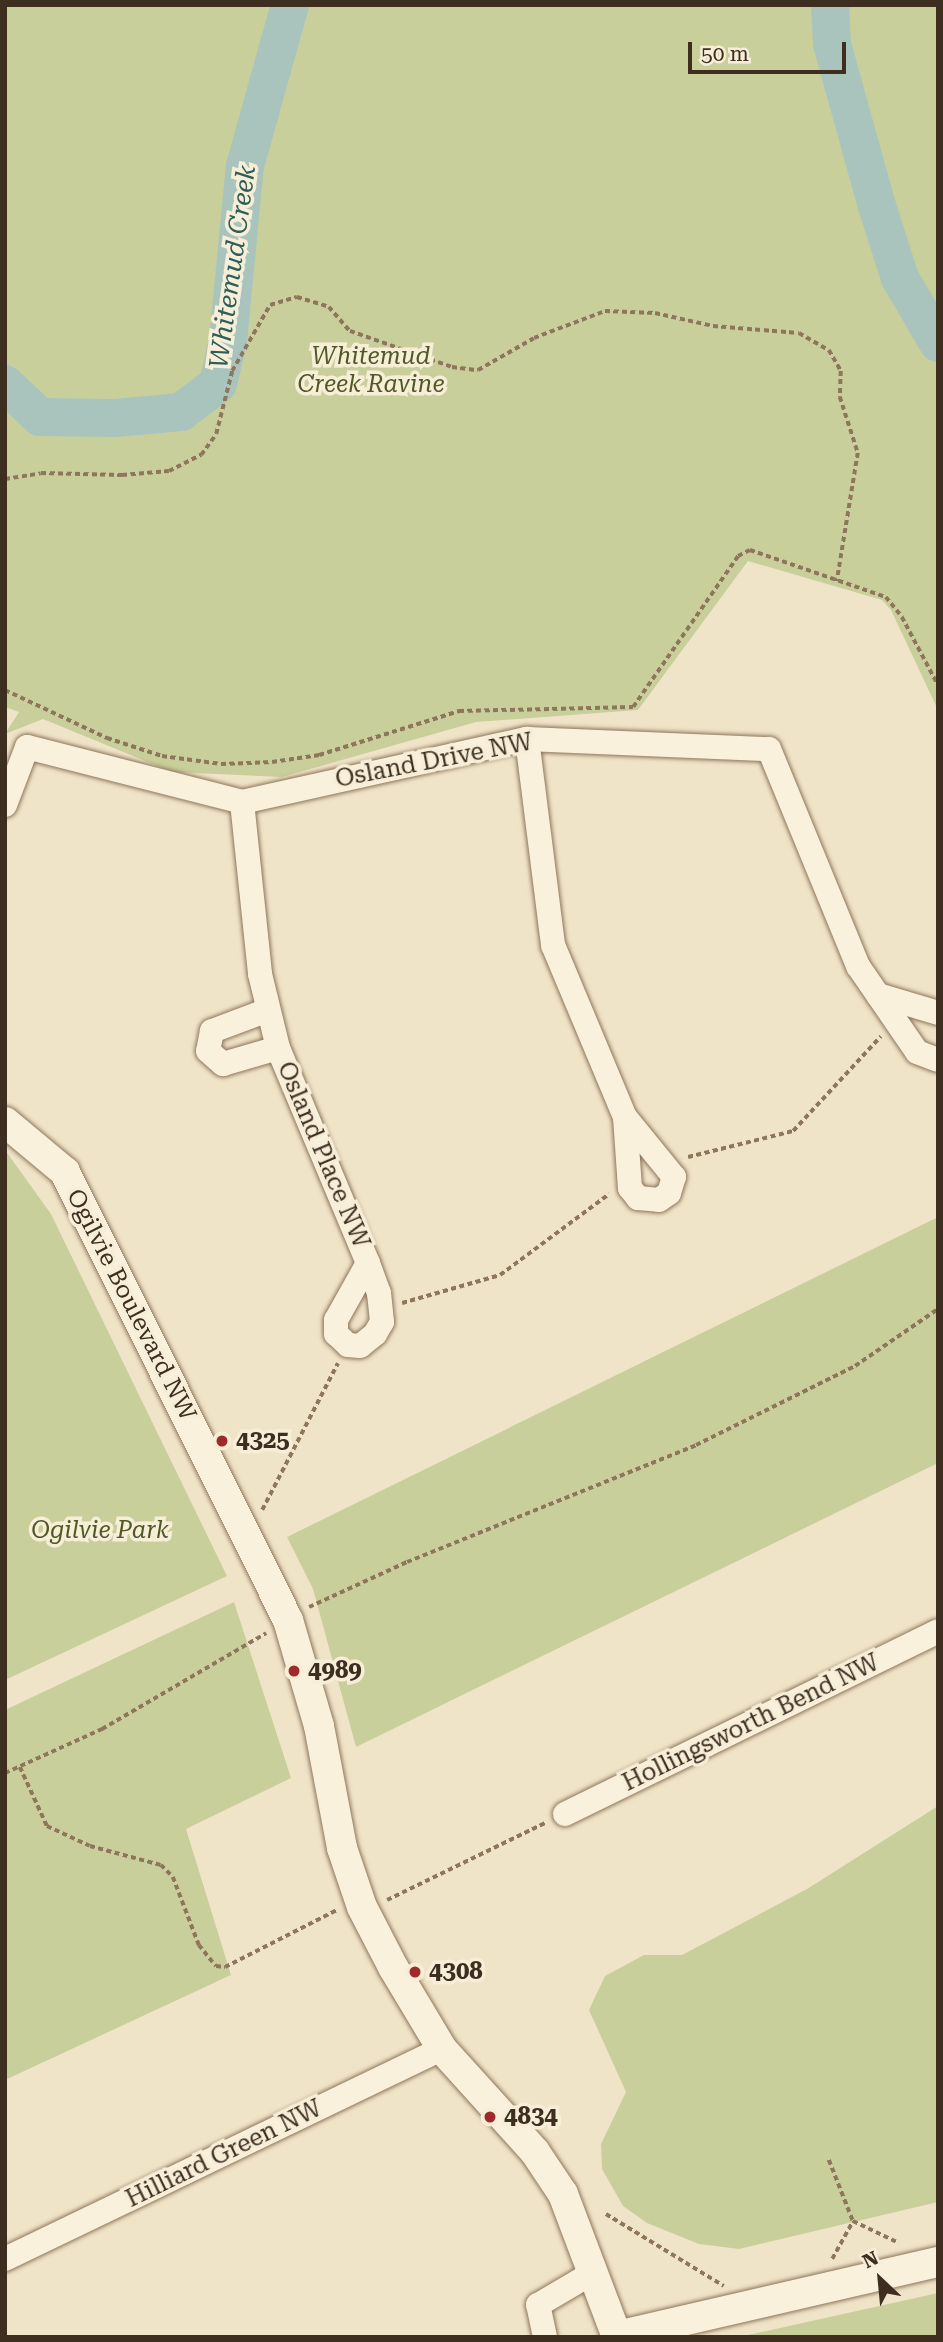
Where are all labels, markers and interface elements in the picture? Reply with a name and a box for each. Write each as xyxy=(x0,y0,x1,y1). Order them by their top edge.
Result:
scale bar xyxy=(691,28,848,72)
text: 50 m xyxy=(701,42,749,66)
water label: Whitemud Creek xyxy=(203,164,263,370)
park label: Whitemud Creek Ravine xyxy=(297,343,445,399)
street label: Osland Drive NW xyxy=(333,728,535,794)
street label: Osland Place NW xyxy=(271,1058,375,1252)
street label: Ogilvie Boulevard NW xyxy=(60,1184,202,1426)
place label: 4325 xyxy=(236,1427,290,1455)
marker: 4325 xyxy=(214,1433,230,1449)
park label: Ogilvie Park xyxy=(31,1517,169,1545)
street label: Hollingsworth Bend NW xyxy=(618,1648,884,1798)
place label: 4989 xyxy=(308,1657,362,1685)
marker: 4989 xyxy=(286,1663,302,1679)
place label: 4308 xyxy=(429,1958,483,1986)
marker: 4308 xyxy=(407,1964,423,1980)
street label: Hilliard Green NW xyxy=(121,2094,327,2214)
place label: 4834 xyxy=(504,2103,558,2131)
marker: 4834 xyxy=(482,2109,498,2125)
north arrow xyxy=(845,2244,915,2314)
text: N xyxy=(859,2246,882,2273)

